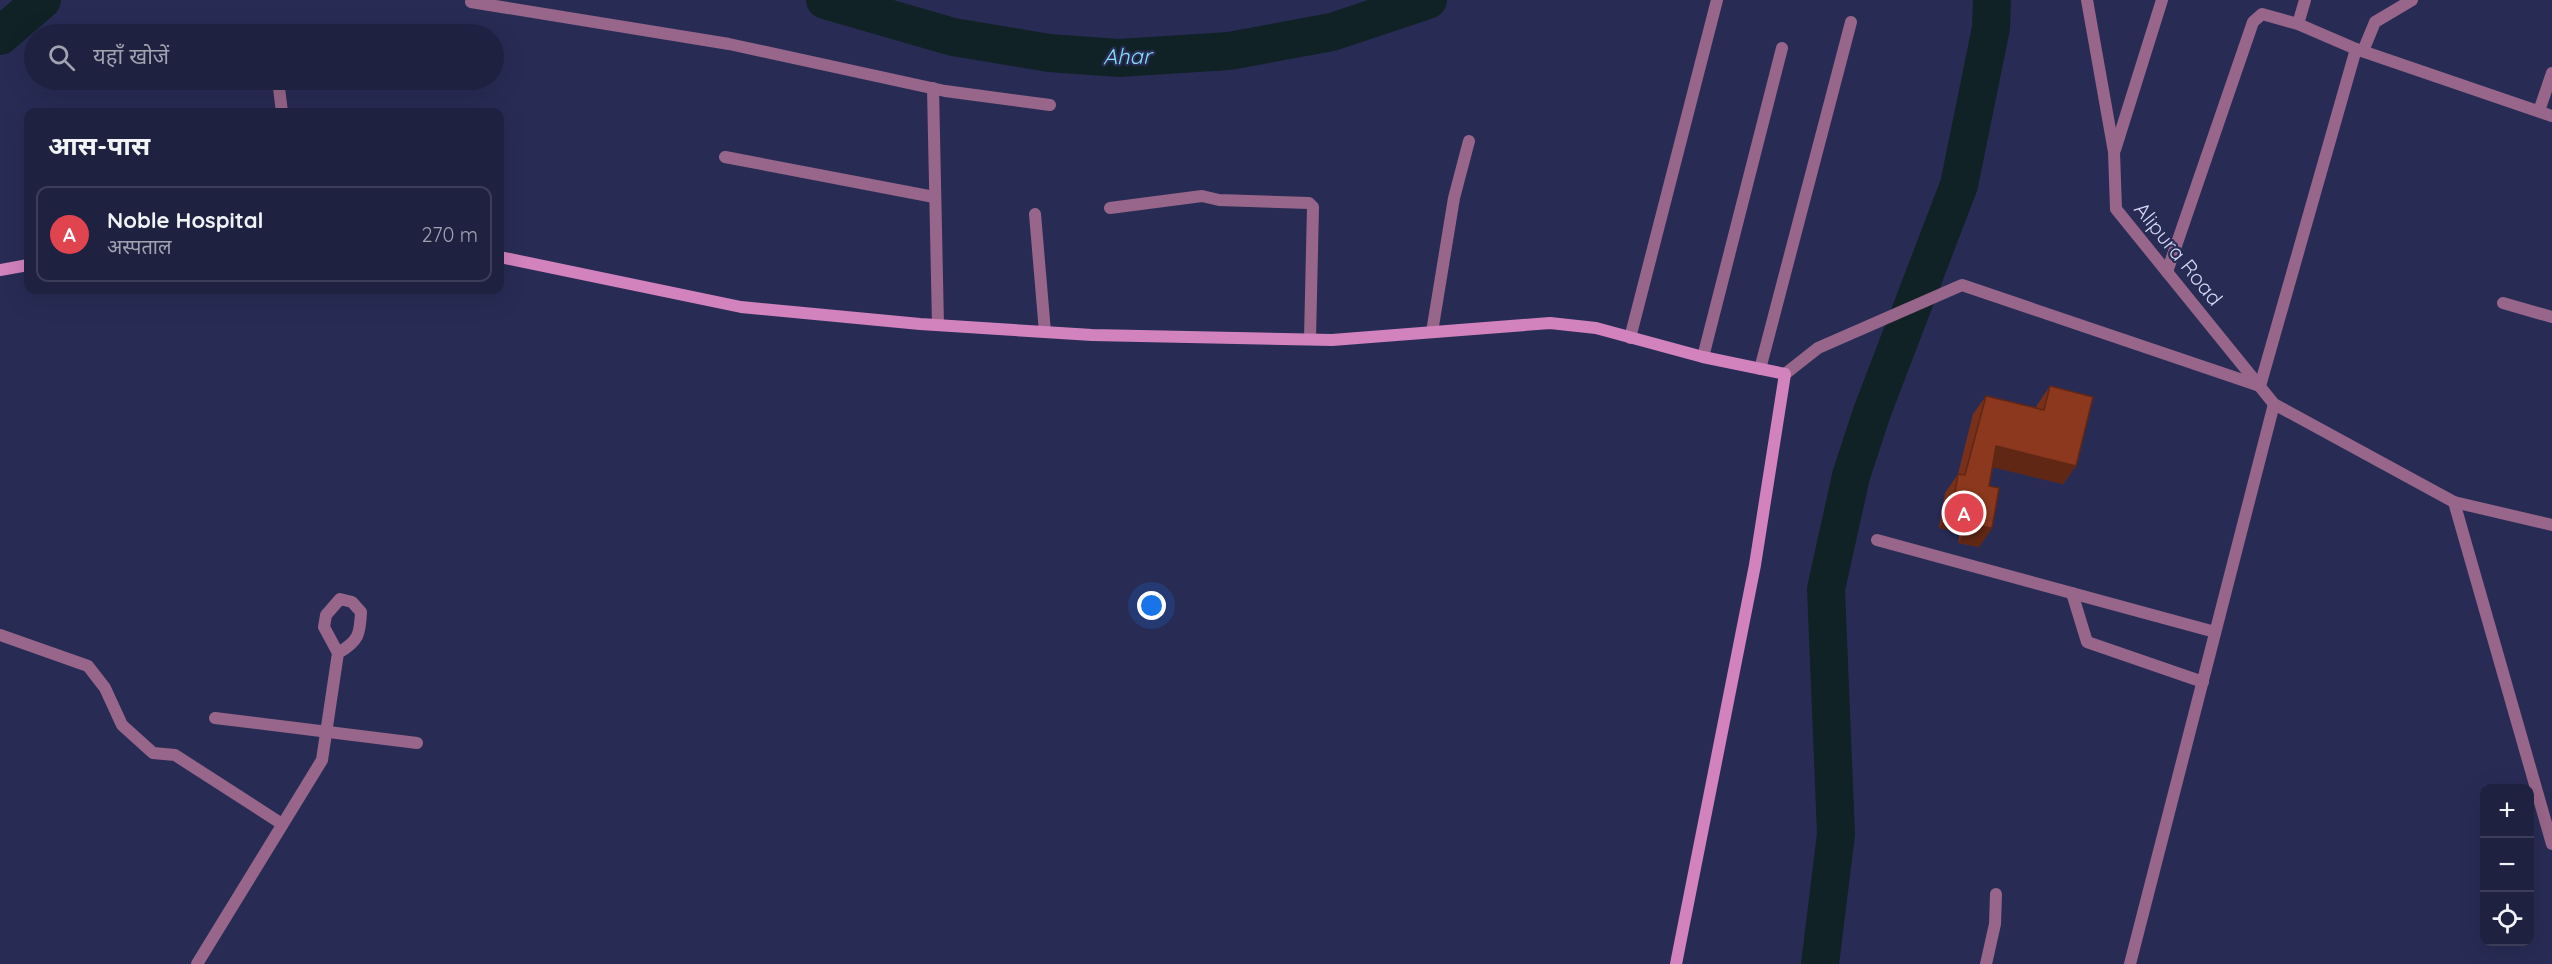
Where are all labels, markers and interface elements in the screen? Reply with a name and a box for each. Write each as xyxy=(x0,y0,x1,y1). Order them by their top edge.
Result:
search box xyxy=(24,24,504,90)
icon: search xyxy=(45,41,78,74)
text: यहाँ खोजें xyxy=(93,42,169,70)
water label: Ahar xyxy=(1102,42,1154,70)
text: आस-पास xyxy=(48,129,150,162)
street label: Alipura Road xyxy=(2129,196,2229,311)
text: Noble Hospital xyxy=(107,206,264,234)
text: A xyxy=(63,222,76,247)
text: 270 m xyxy=(421,222,478,247)
text: अस्पताल xyxy=(107,234,172,259)
pin: A xyxy=(1944,490,1984,536)
your location xyxy=(1137,591,1166,620)
map controls xyxy=(2480,784,2534,946)
button: + xyxy=(2480,784,2534,838)
button: − xyxy=(2480,838,2534,892)
button: locate xyxy=(2480,892,2534,946)

